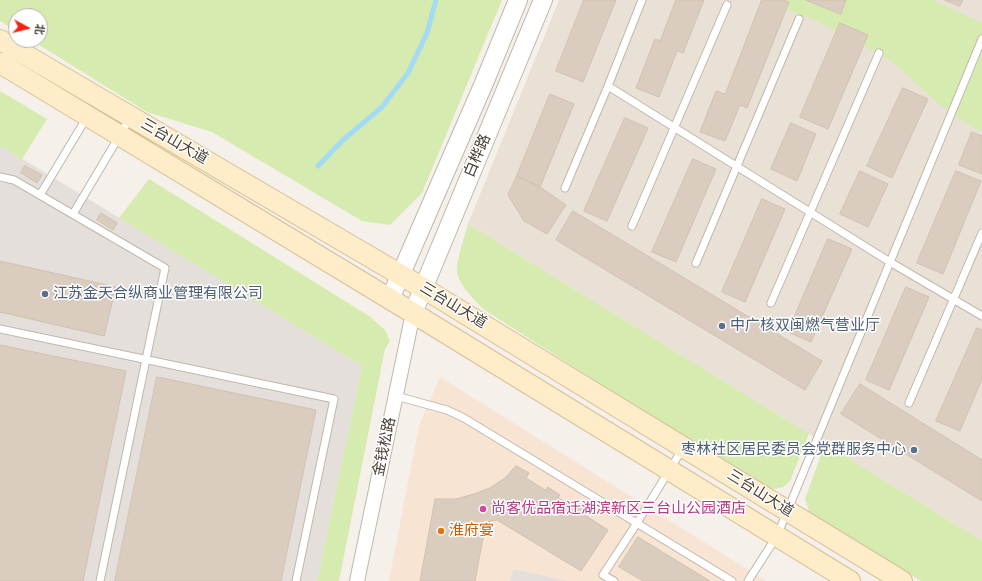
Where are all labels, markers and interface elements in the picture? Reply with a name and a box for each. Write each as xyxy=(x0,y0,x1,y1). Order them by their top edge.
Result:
north arrow xyxy=(8,8,48,48)
text: 北 xyxy=(32,23,47,36)
street label: 三台山大道 xyxy=(137,115,211,169)
street label: 白桦路 xyxy=(461,132,495,180)
street label: 三台山大道 xyxy=(416,279,490,333)
place label: 江苏金天合纵商业管理有限公司 xyxy=(53,285,263,303)
marker: 江苏金天合纵商业管理有限公司 xyxy=(40,289,50,299)
place label: 中广核双闽燃气营业厅 xyxy=(730,317,880,335)
marker: 中广核双闽燃气营业厅 xyxy=(717,321,727,331)
street label: 金钱松路 xyxy=(370,416,400,478)
place label: 枣林社区居民委员会党群服务中心 xyxy=(681,441,906,459)
marker: 枣林社区居民委员会党群服务中心 xyxy=(909,445,919,455)
street label: 三台山大道 xyxy=(723,466,797,522)
place label: 尚客优品宿迁湖滨新区三台山公园酒店 xyxy=(491,500,746,518)
marker: 尚客优品宿迁湖滨新区三台山公园酒店 xyxy=(478,504,488,514)
place label: 淮府宴 xyxy=(449,522,494,540)
marker: 淮府宴 xyxy=(436,526,446,536)

